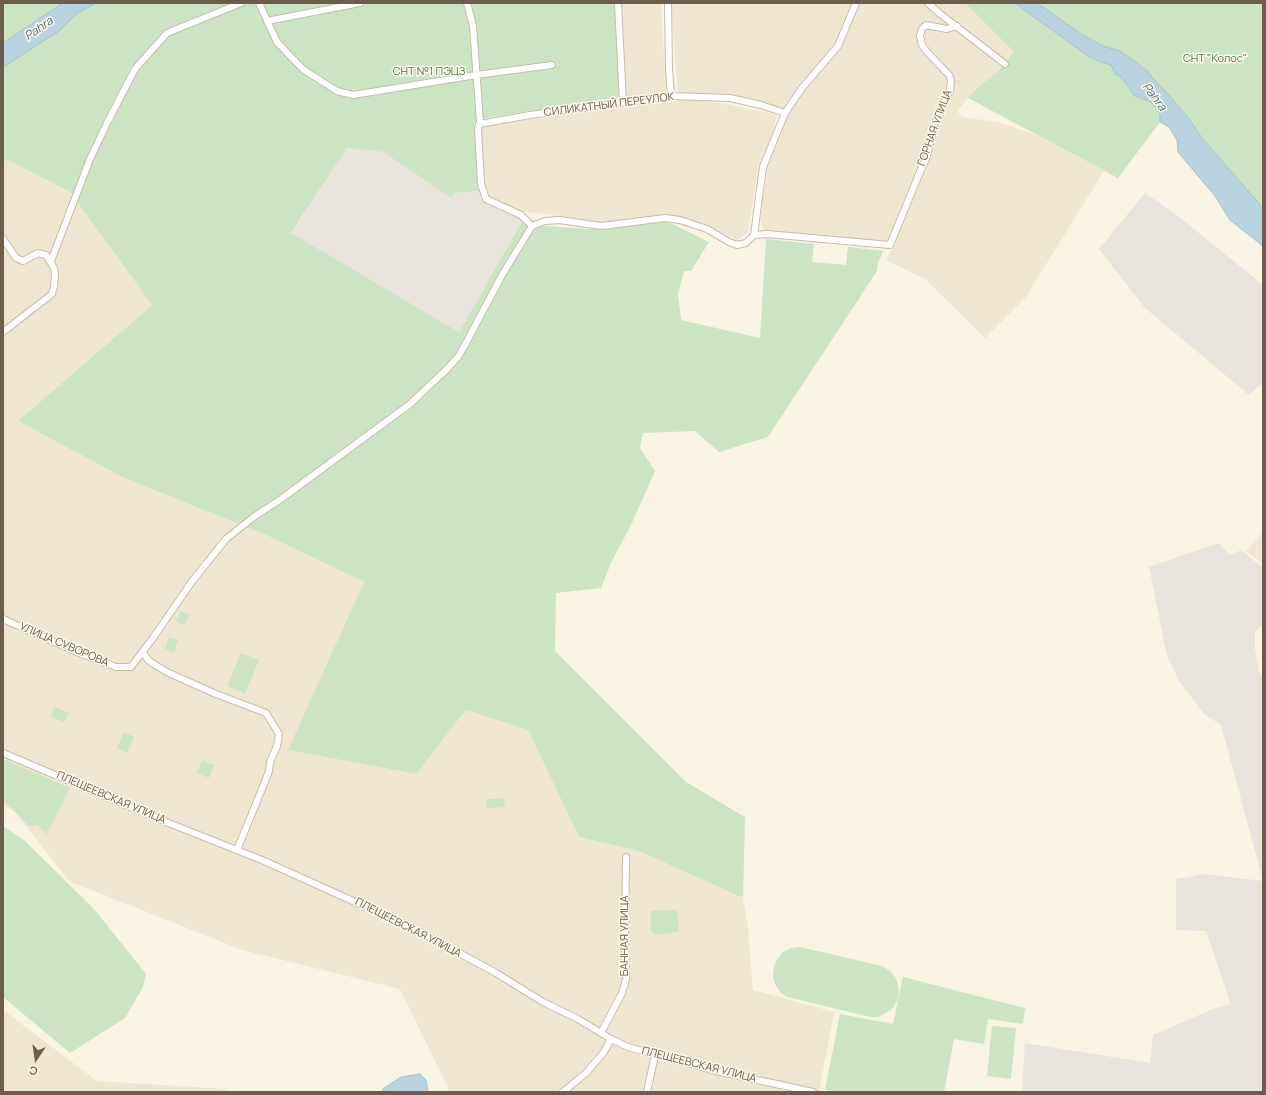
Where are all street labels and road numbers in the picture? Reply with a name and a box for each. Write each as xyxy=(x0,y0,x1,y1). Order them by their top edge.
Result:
street label: ГОРНАЯ УЛИЦА xyxy=(915,88,955,168)
street label: СИЛИКАТНЫЙ ПЕРЕУЛОК xyxy=(543,90,675,120)
street label: УЛИЦА СУВОРОВА xyxy=(17,620,111,670)
street label: ПЛЕЩЕЕВСКАЯ УЛИЦА xyxy=(54,769,168,827)
street label: ПЛЕЩЕЕВСКАЯ УЛИЦА xyxy=(353,895,463,961)
street label: БАННАЯ УЛИЦА xyxy=(618,896,632,976)
street label: ПЛЕЩЕЕВСКАЯ УЛИЦА xyxy=(640,1044,758,1086)

